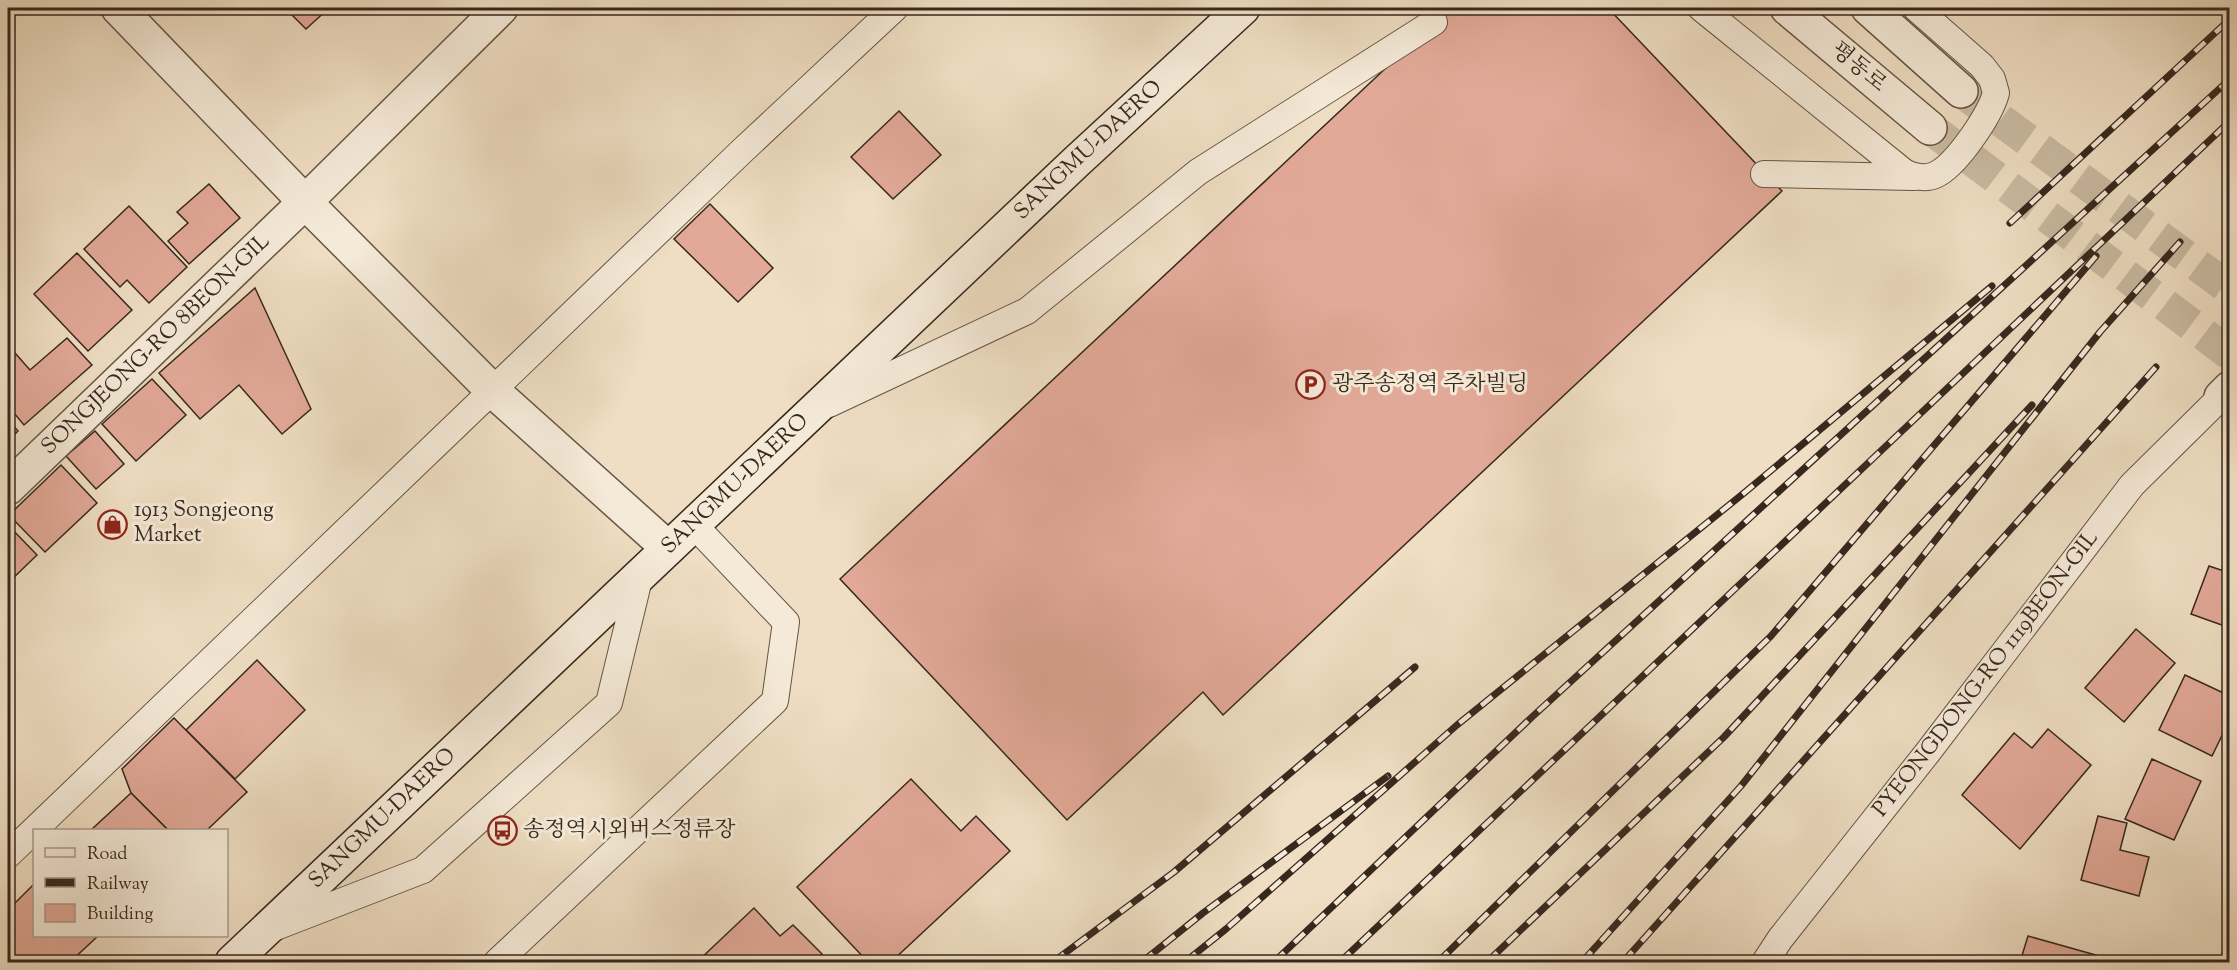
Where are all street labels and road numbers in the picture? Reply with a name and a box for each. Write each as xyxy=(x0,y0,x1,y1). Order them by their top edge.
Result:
street label: 평동로 xyxy=(1823,35,1893,101)
street label: SANGMU-DAERO xyxy=(1007,73,1170,228)
street label: SONGJEONG-RO 8BEON-GIL xyxy=(35,227,278,463)
street label: SANGMU-DAERO xyxy=(655,407,817,562)
street label: PYEONGDONG-RO 1119BEON-GIL xyxy=(1866,524,2107,825)
street label: SANGMU-DAERO xyxy=(302,741,464,897)

